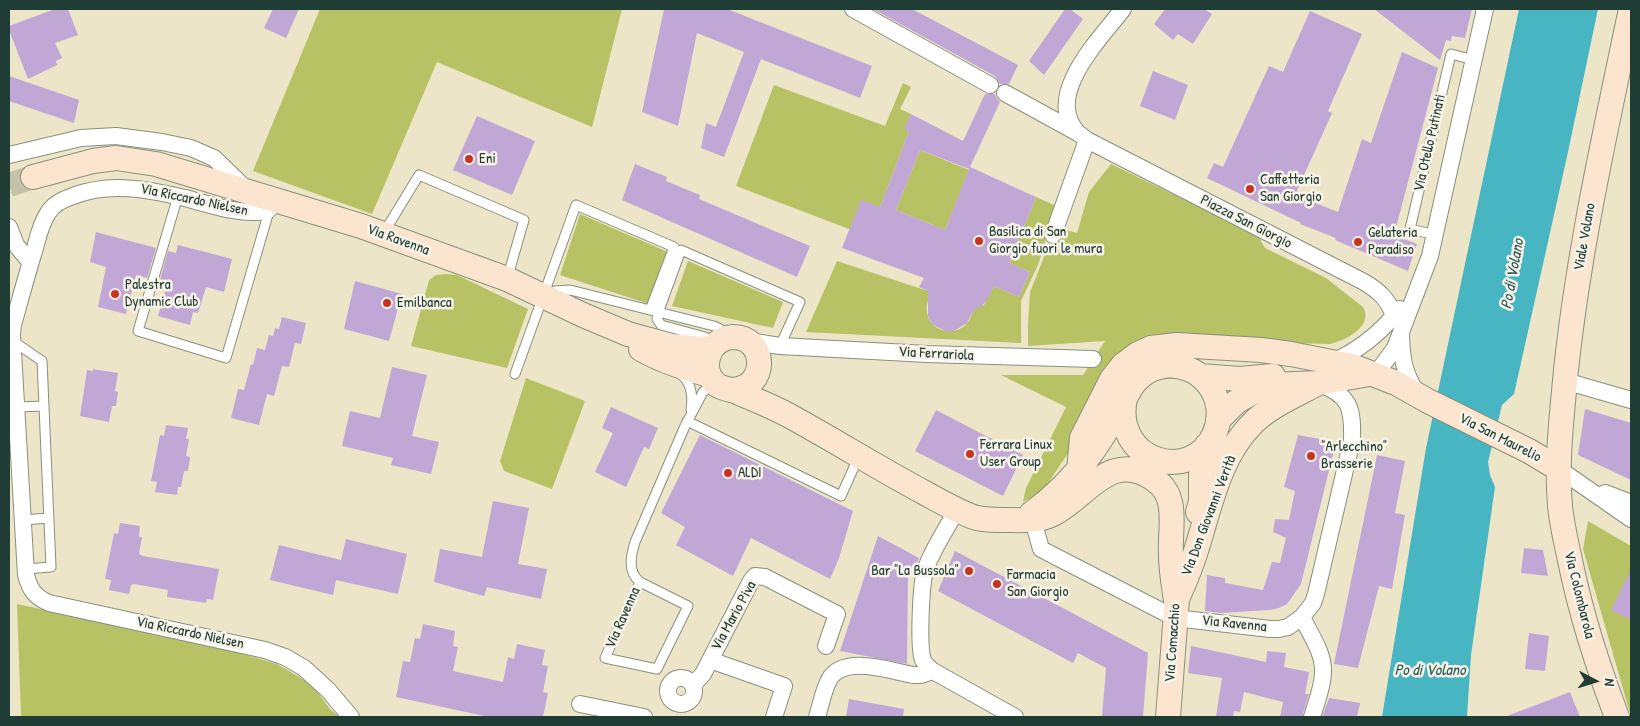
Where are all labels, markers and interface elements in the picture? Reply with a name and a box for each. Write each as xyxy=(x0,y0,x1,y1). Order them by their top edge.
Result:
street label: Via Otello Putinati xyxy=(1410,93,1450,193)
place label: Eni xyxy=(479,150,496,168)
marker: Eni xyxy=(463,153,475,165)
place label: Caffetteria San Giorgio xyxy=(1260,171,1321,206)
street label: Via Riccardo Nielsen xyxy=(138,180,250,220)
marker: Caffetteria San Giorgio xyxy=(1244,183,1256,195)
street label: Piazza San Giorgio xyxy=(1197,191,1295,253)
street label: Viale Volano xyxy=(1570,202,1600,272)
street label: Via Ravenna xyxy=(364,220,432,260)
place label: Basilica di San Giorgio fuori le mura xyxy=(989,223,1102,258)
place label: Gelateria Paradiso xyxy=(1368,224,1417,259)
marker: Basilica di San Giorgio fuori le mura xyxy=(973,235,985,247)
marker: Gelateria Paradiso xyxy=(1352,236,1364,248)
water label: Po di Volano xyxy=(1497,237,1529,311)
place label: Palestra Dynamic Club xyxy=(125,276,198,311)
marker: Palestra Dynamic Club xyxy=(109,288,121,300)
place label: Emilbanca xyxy=(397,294,452,312)
marker: Emilbanca xyxy=(381,297,393,309)
street label: Via Ferrariola xyxy=(898,343,974,365)
street label: Via San Maurelio xyxy=(1456,410,1544,466)
place label: Ferrara Linux User Group xyxy=(980,436,1053,471)
place label: "Arlecchino" Brasserie xyxy=(1321,438,1387,473)
marker: Ferrara Linux User Group xyxy=(964,448,976,460)
marker: "Arlecchino" Brasserie xyxy=(1305,450,1317,462)
street label: Via Don Giovanni Verità xyxy=(1178,453,1240,579)
place label: ALDI xyxy=(738,464,762,482)
marker: ALDI xyxy=(722,467,734,479)
street label: Via Colombarola xyxy=(1559,549,1599,641)
place label: Bar "La Bussola" xyxy=(871,562,959,580)
marker: Bar "La Bussola" xyxy=(963,565,975,577)
place label: Farmacia San Giorgio xyxy=(1007,566,1068,601)
street label: Via Mario Piva xyxy=(707,578,761,654)
marker: Farmacia San Giorgio xyxy=(991,578,1003,590)
street label: Via Ravenna xyxy=(602,585,644,651)
street label: Via Comacchio xyxy=(1161,603,1185,683)
street label: Via Ravenna xyxy=(1201,612,1267,636)
street label: Via Riccardo Nielsen xyxy=(134,613,246,653)
north arrow xyxy=(1570,656,1620,706)
water label: Po di Volano xyxy=(1395,661,1465,681)
text: N xyxy=(1601,678,1620,687)

